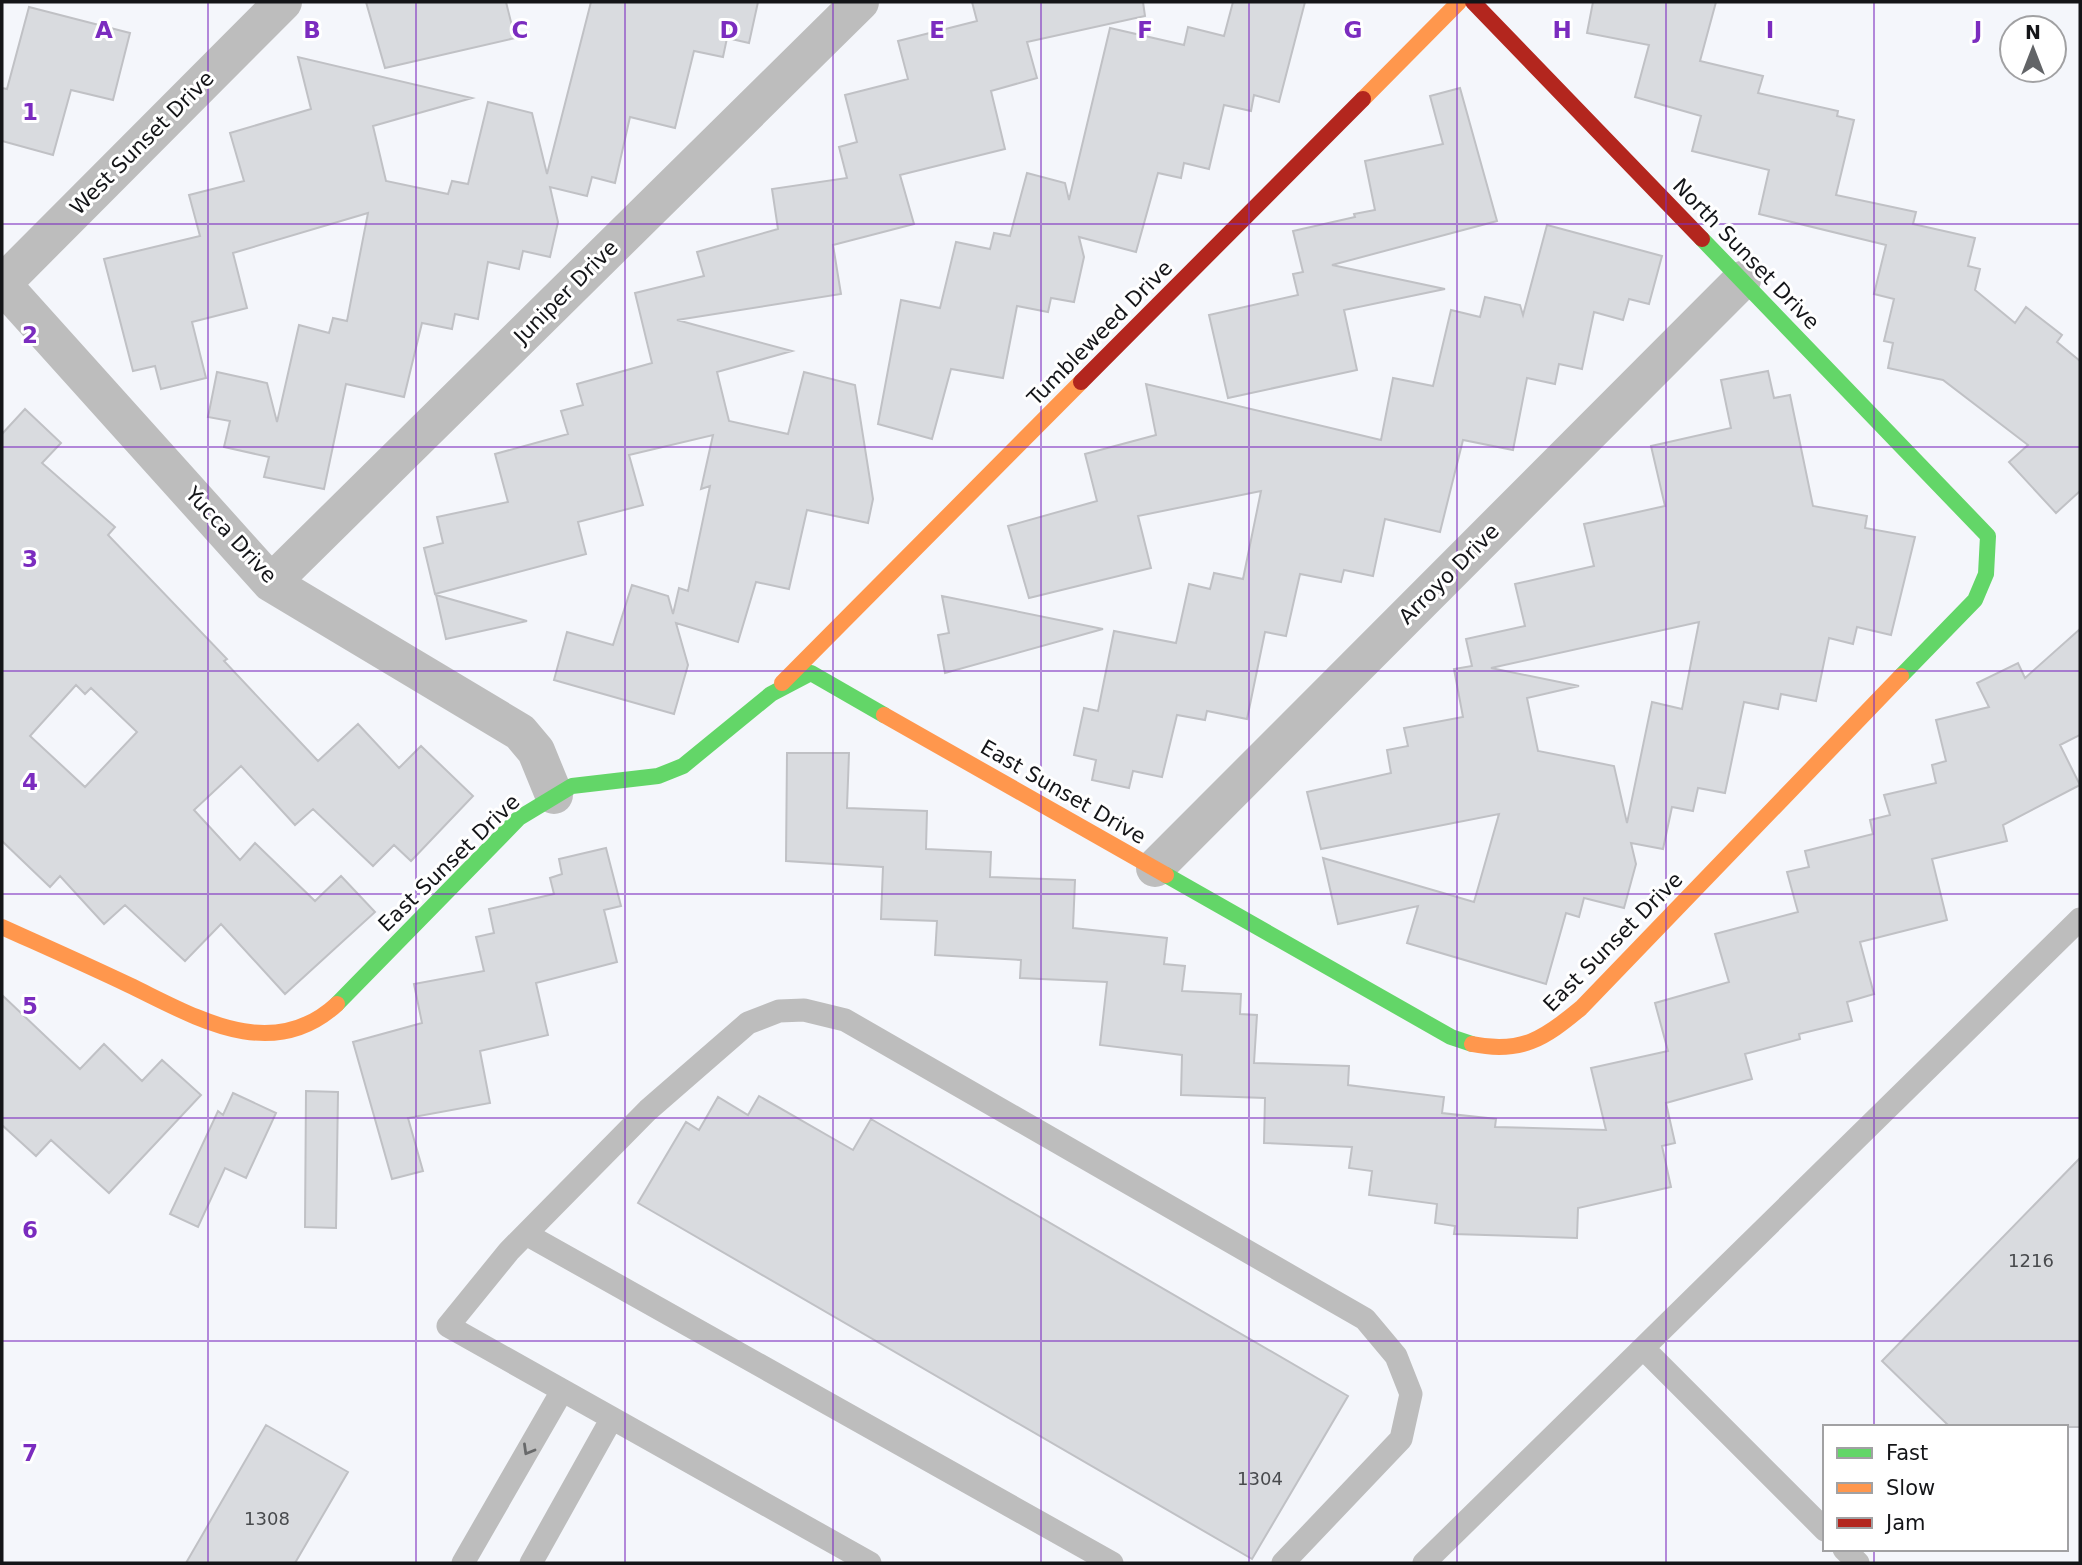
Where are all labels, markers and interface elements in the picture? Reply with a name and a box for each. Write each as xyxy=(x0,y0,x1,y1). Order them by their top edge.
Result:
north arrow xyxy=(1998,14,2068,84)
text: A xyxy=(95,17,113,43)
text: B xyxy=(303,17,321,43)
text: C xyxy=(512,17,528,43)
text: D xyxy=(719,17,739,43)
text: E xyxy=(929,17,945,43)
text: F xyxy=(1137,17,1153,43)
text: G xyxy=(1344,17,1362,43)
text: H xyxy=(1552,17,1572,43)
text: I xyxy=(1766,17,1774,43)
text: J xyxy=(1972,17,1982,43)
text: N xyxy=(2025,21,2041,43)
street label: West Sunset Drive xyxy=(65,66,219,220)
text: 1 xyxy=(22,99,38,125)
street label: North Sunset Drive xyxy=(1668,174,1824,334)
street label: Juniper Drive xyxy=(508,235,623,350)
street label: Tumbleweed Drive xyxy=(1022,256,1177,411)
text: 2 xyxy=(22,322,38,348)
street label: Yucca Drive xyxy=(180,481,282,588)
street label: Arroyo Drive xyxy=(1394,519,1504,629)
text: 3 xyxy=(22,546,38,572)
street label: East Sunset Drive xyxy=(976,735,1150,849)
text: 4 xyxy=(22,769,38,795)
street label: East Sunset Drive xyxy=(374,790,524,936)
street label: East Sunset Drive xyxy=(1539,868,1687,1016)
text: 5 xyxy=(22,993,38,1019)
text: 6 xyxy=(22,1217,38,1243)
house number: 1216 xyxy=(2008,1250,2054,1271)
legend xyxy=(1823,1425,2068,1551)
text: 7 xyxy=(22,1440,38,1466)
text: Fast xyxy=(1886,1441,1928,1465)
one-way arrow xyxy=(523,1443,536,1455)
house number: 1304 xyxy=(1237,1468,1283,1489)
text: Slow xyxy=(1886,1476,1935,1500)
house number: 1308 xyxy=(244,1508,290,1529)
text: Jam xyxy=(1884,1511,1926,1535)

